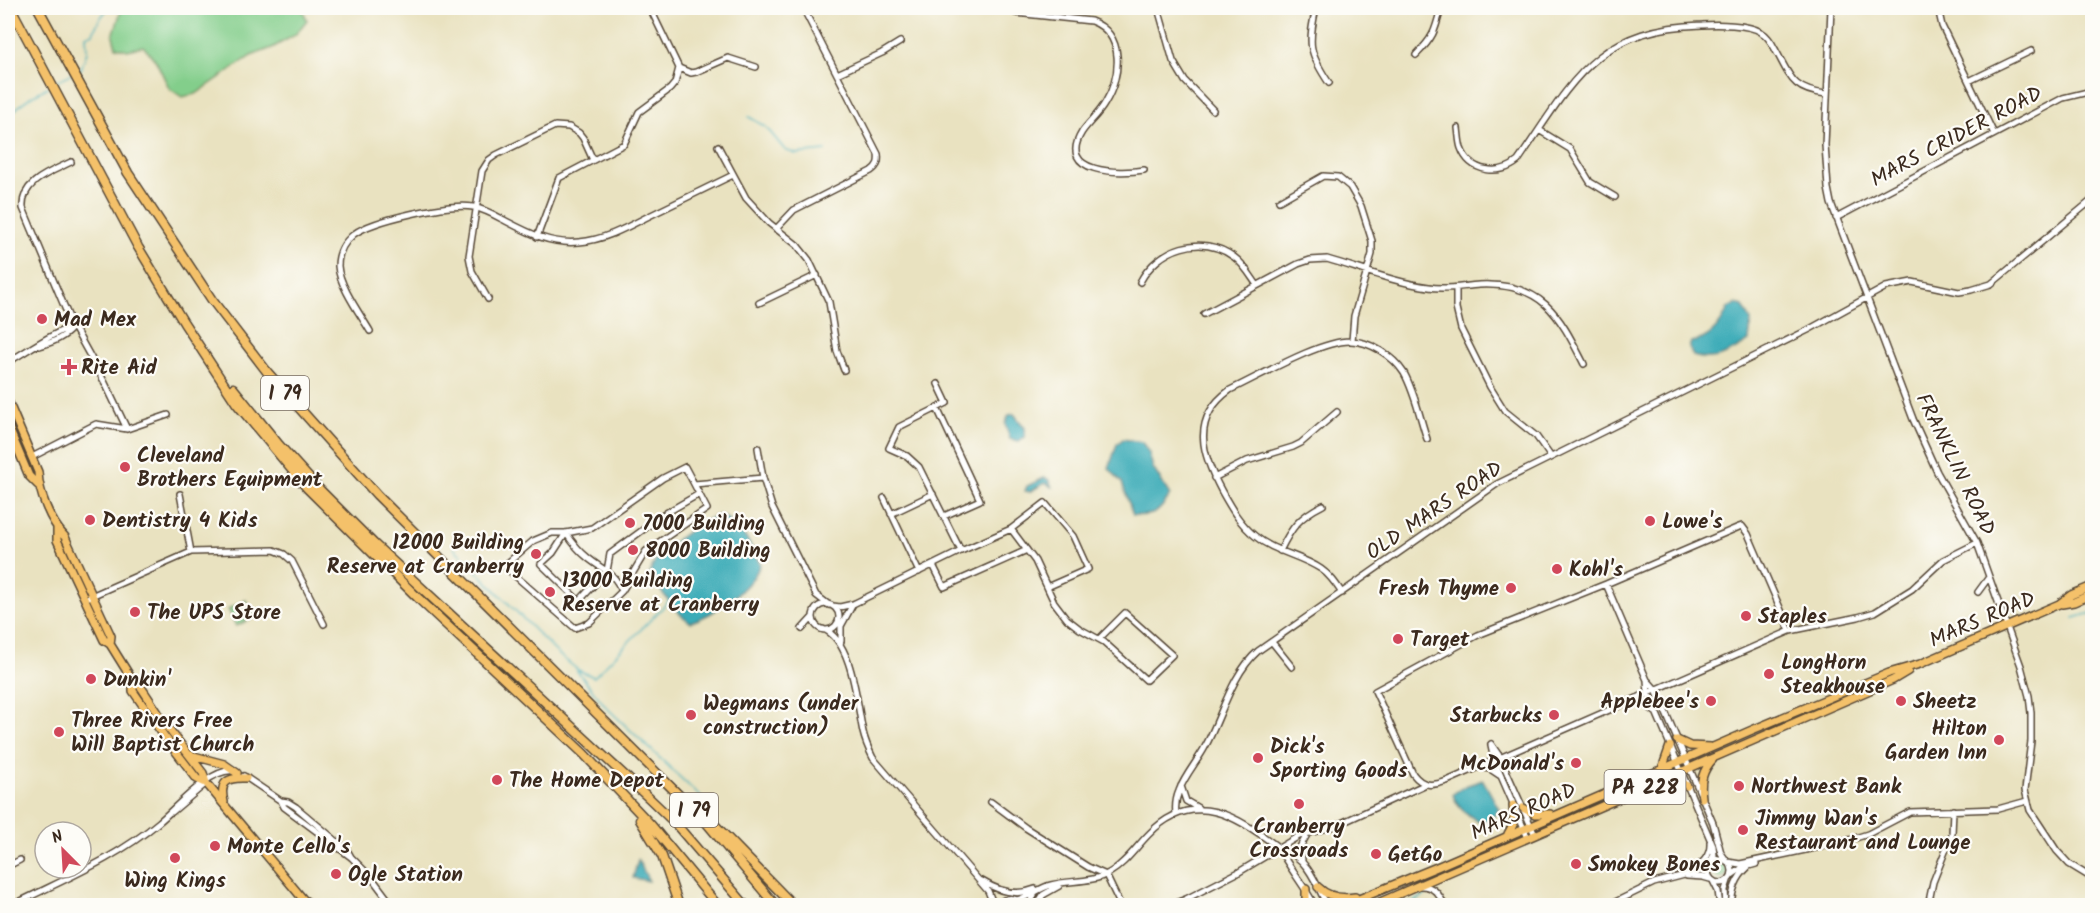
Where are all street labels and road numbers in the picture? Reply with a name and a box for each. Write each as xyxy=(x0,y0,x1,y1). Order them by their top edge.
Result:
street label: MARS CRIDER ROAD xyxy=(1865,78,2049,197)
road number: I 79 xyxy=(261,376,309,410)
street label: FRANKLIN ROAD xyxy=(1906,388,2003,541)
street label: OLD MARS ROAD xyxy=(1360,453,1510,569)
street label: MARS ROAD xyxy=(1924,583,2041,658)
road number: PA 228 xyxy=(1604,770,1686,804)
street label: MARS ROAD xyxy=(1465,774,1582,850)
road number: I 79 xyxy=(670,793,718,827)

